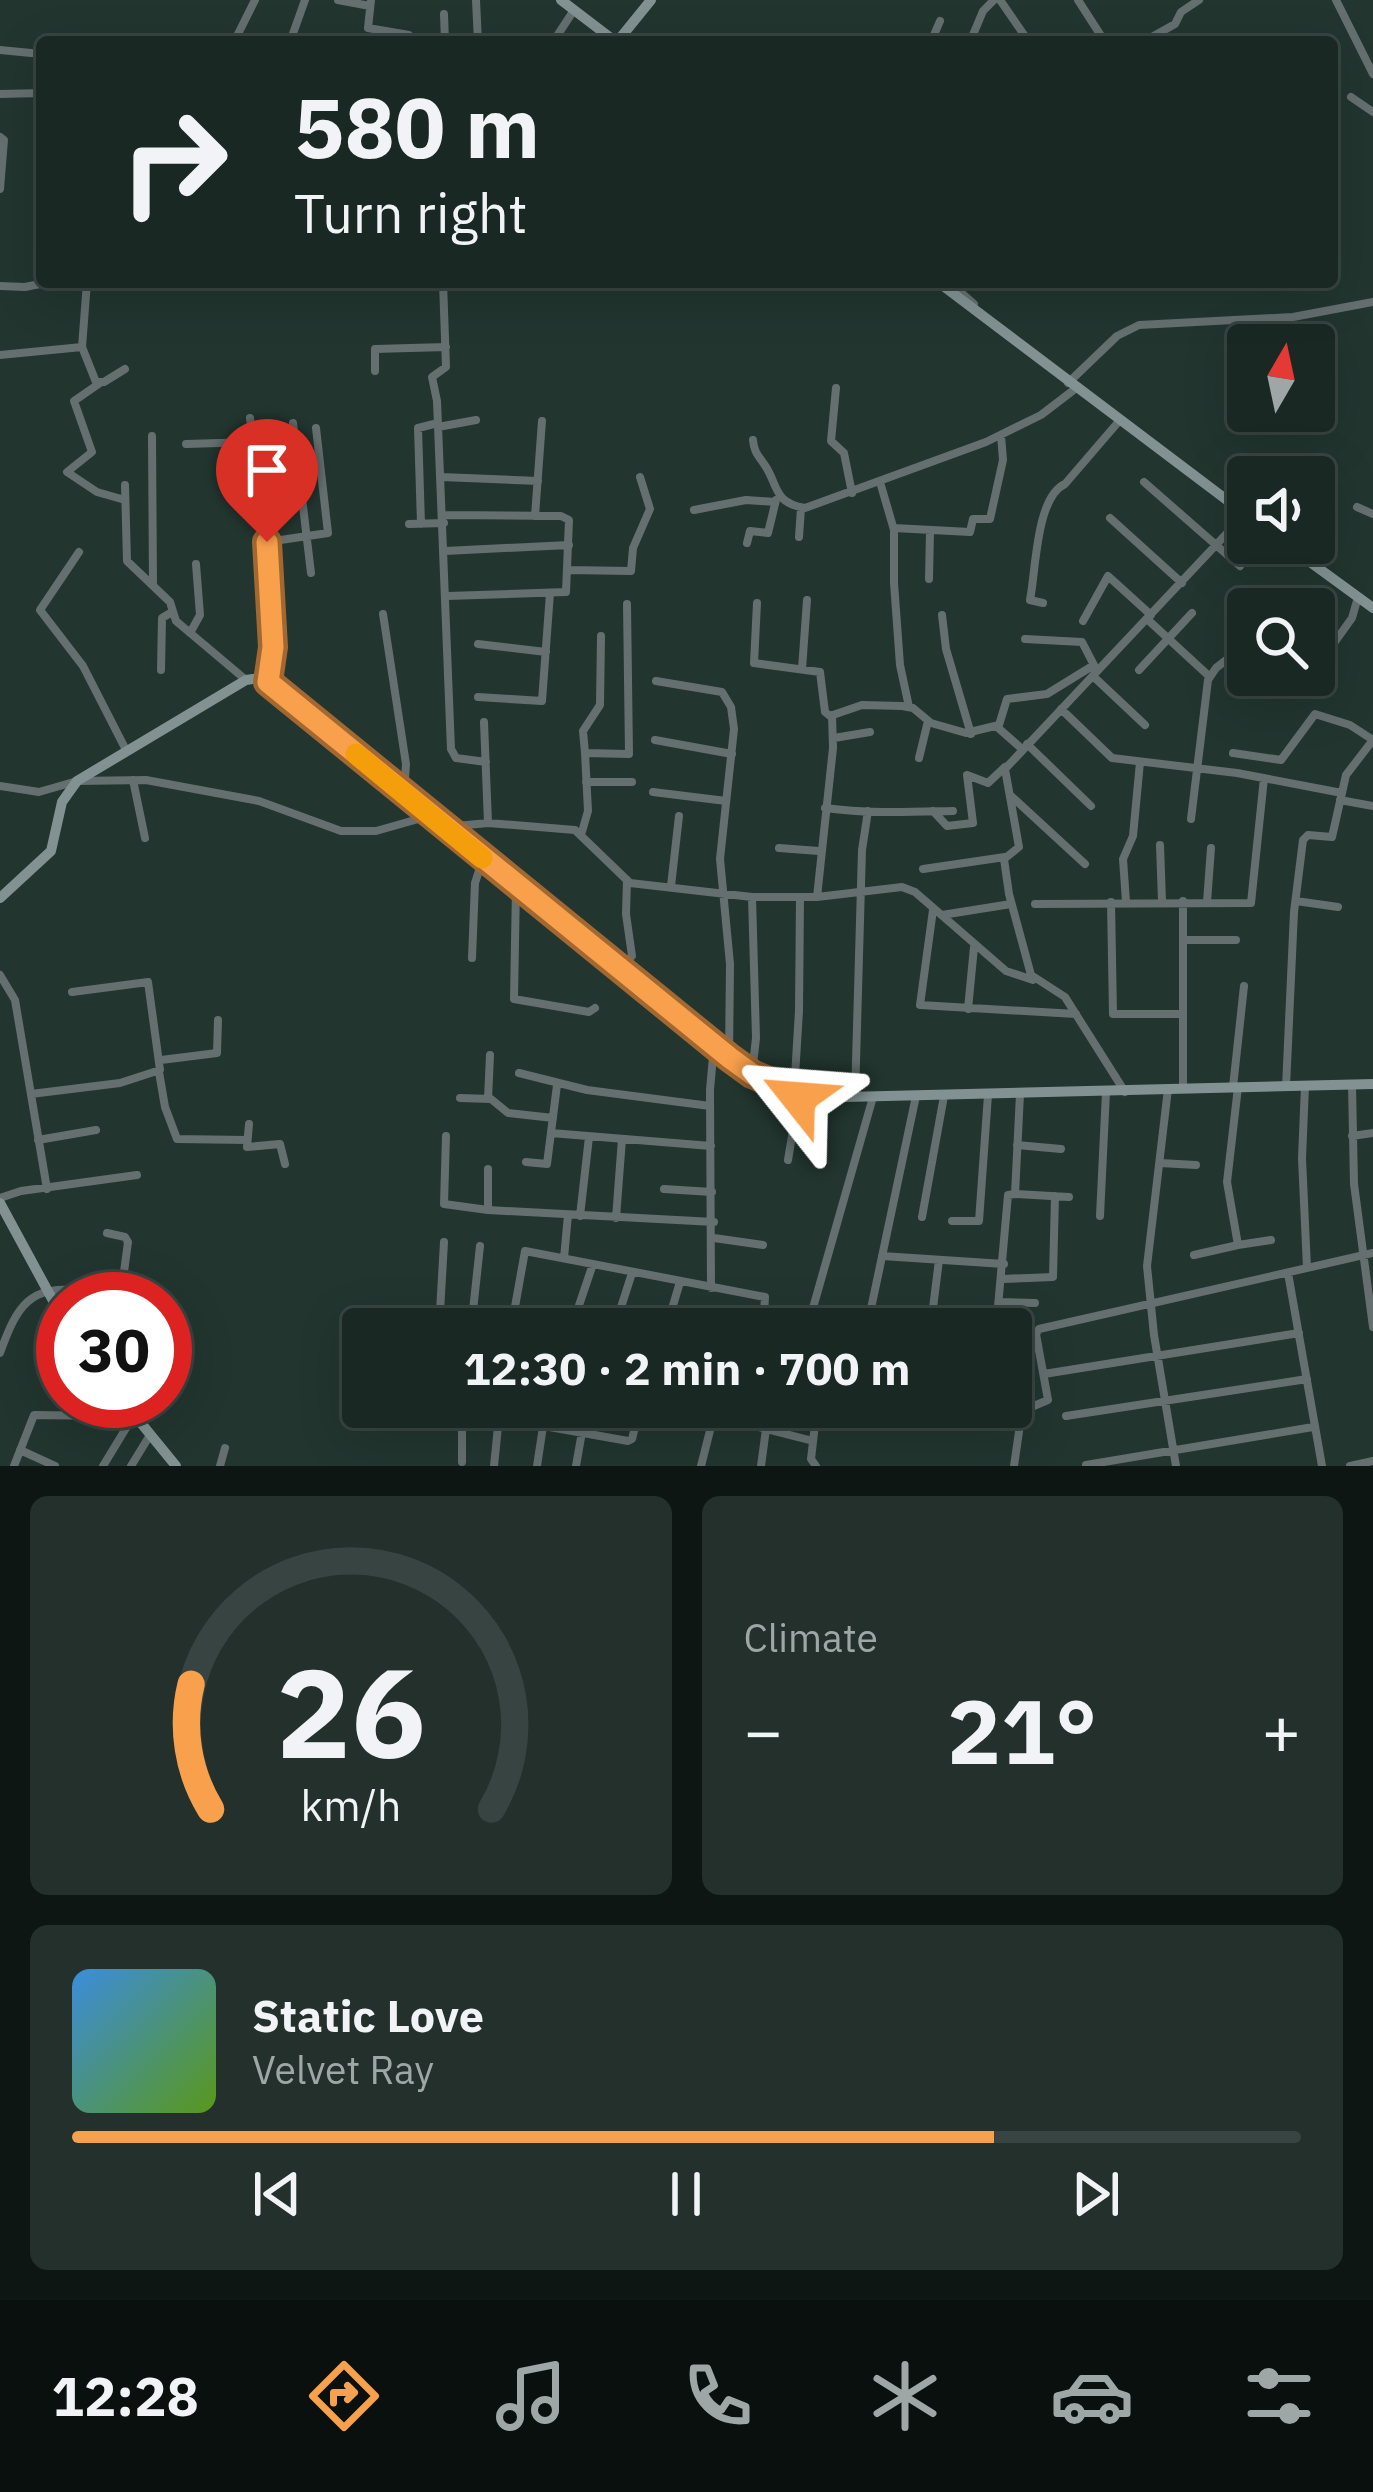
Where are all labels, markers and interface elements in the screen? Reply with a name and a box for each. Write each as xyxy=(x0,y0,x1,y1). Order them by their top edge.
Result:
text: 580 m xyxy=(294,72,540,181)
icon: right xyxy=(96,84,252,240)
text: Turn right xyxy=(294,178,528,248)
north arrow xyxy=(1227,324,1335,432)
map controls xyxy=(1227,324,1335,696)
pin xyxy=(216,419,318,542)
icon: arrive xyxy=(234,437,300,503)
button: sound xyxy=(1227,456,1335,564)
button: search xyxy=(1227,588,1335,696)
position arrow xyxy=(735,1035,861,1161)
speed limit sign: 30 xyxy=(36,1272,192,1428)
text: 12:30 · 2 min · 700 m xyxy=(464,1339,910,1397)
text: Climate xyxy=(744,1612,878,1663)
text: 26 xyxy=(276,1630,426,1792)
text: 21° xyxy=(947,1672,1097,1789)
text: − xyxy=(744,1687,783,1773)
text: + xyxy=(1261,1687,1301,1773)
text: km/h xyxy=(300,1776,401,1832)
text: Static Love xyxy=(252,1986,484,2044)
text: Velvet Ray xyxy=(252,2044,434,2095)
icon: previous xyxy=(244,2161,310,2227)
icon: pause xyxy=(653,2161,719,2227)
icon: next xyxy=(1063,2161,1129,2227)
icon: directions xyxy=(302,2354,386,2438)
icon: music xyxy=(489,2354,573,2438)
icon: phone xyxy=(676,2354,760,2438)
icon: climate xyxy=(863,2354,947,2438)
icon: car xyxy=(1050,2354,1134,2438)
icon: filters xyxy=(1237,2354,1321,2438)
text: 12:28 xyxy=(52,2361,199,2431)

